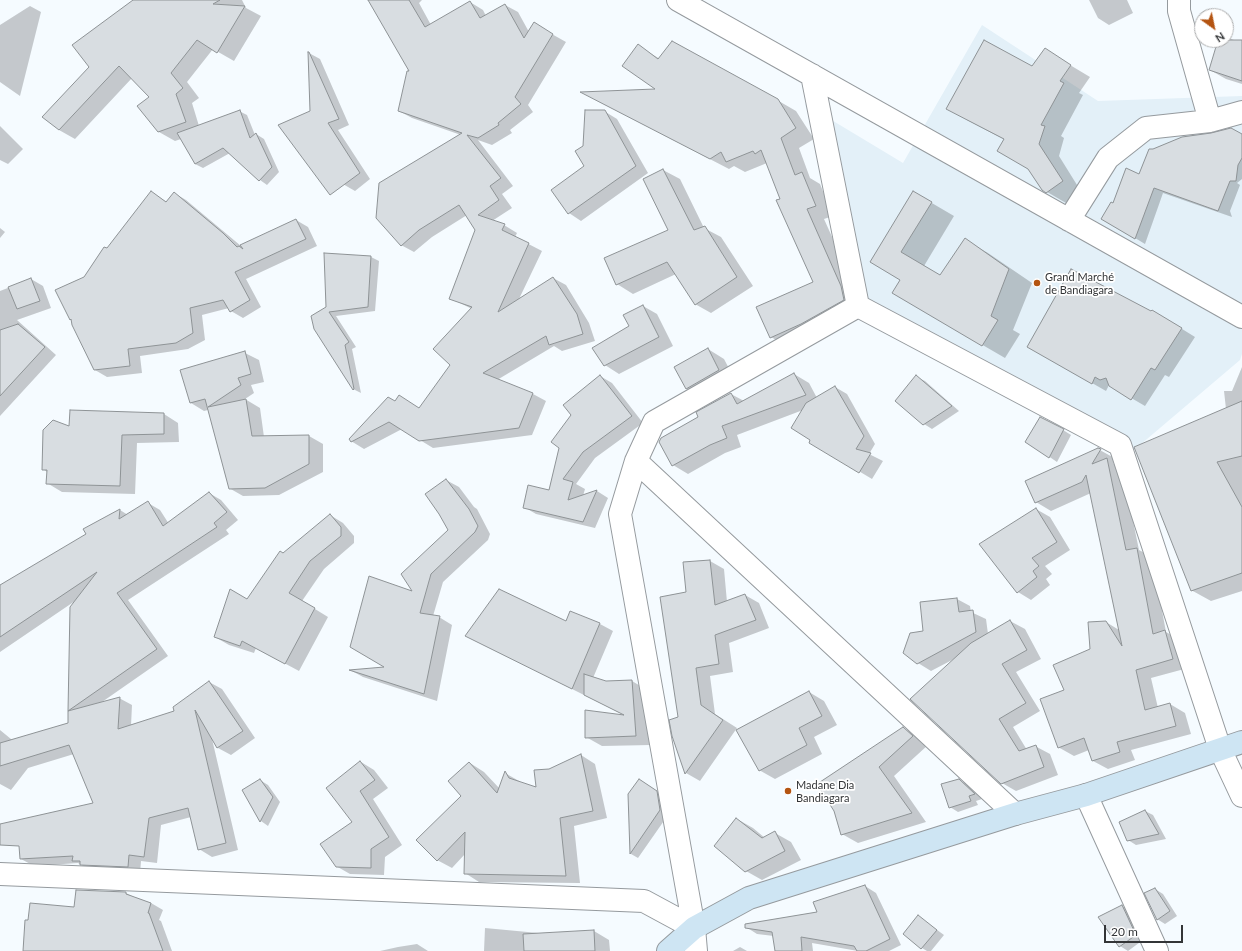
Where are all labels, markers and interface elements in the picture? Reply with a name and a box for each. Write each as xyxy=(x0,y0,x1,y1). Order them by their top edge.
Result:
north arrow xyxy=(1194,8,1234,48)
text: N xyxy=(1213,30,1227,45)
place label: Grand Marché de Bandiagara xyxy=(1045,270,1114,296)
marker: Grand Marché de Bandiagara xyxy=(1032,278,1042,288)
place label: Madane Dia Bandiagara xyxy=(796,778,854,804)
marker: Madane Dia Bandiagara xyxy=(783,786,793,796)
scale bar xyxy=(1106,917,1185,943)
text: 20 m xyxy=(1111,924,1138,939)

